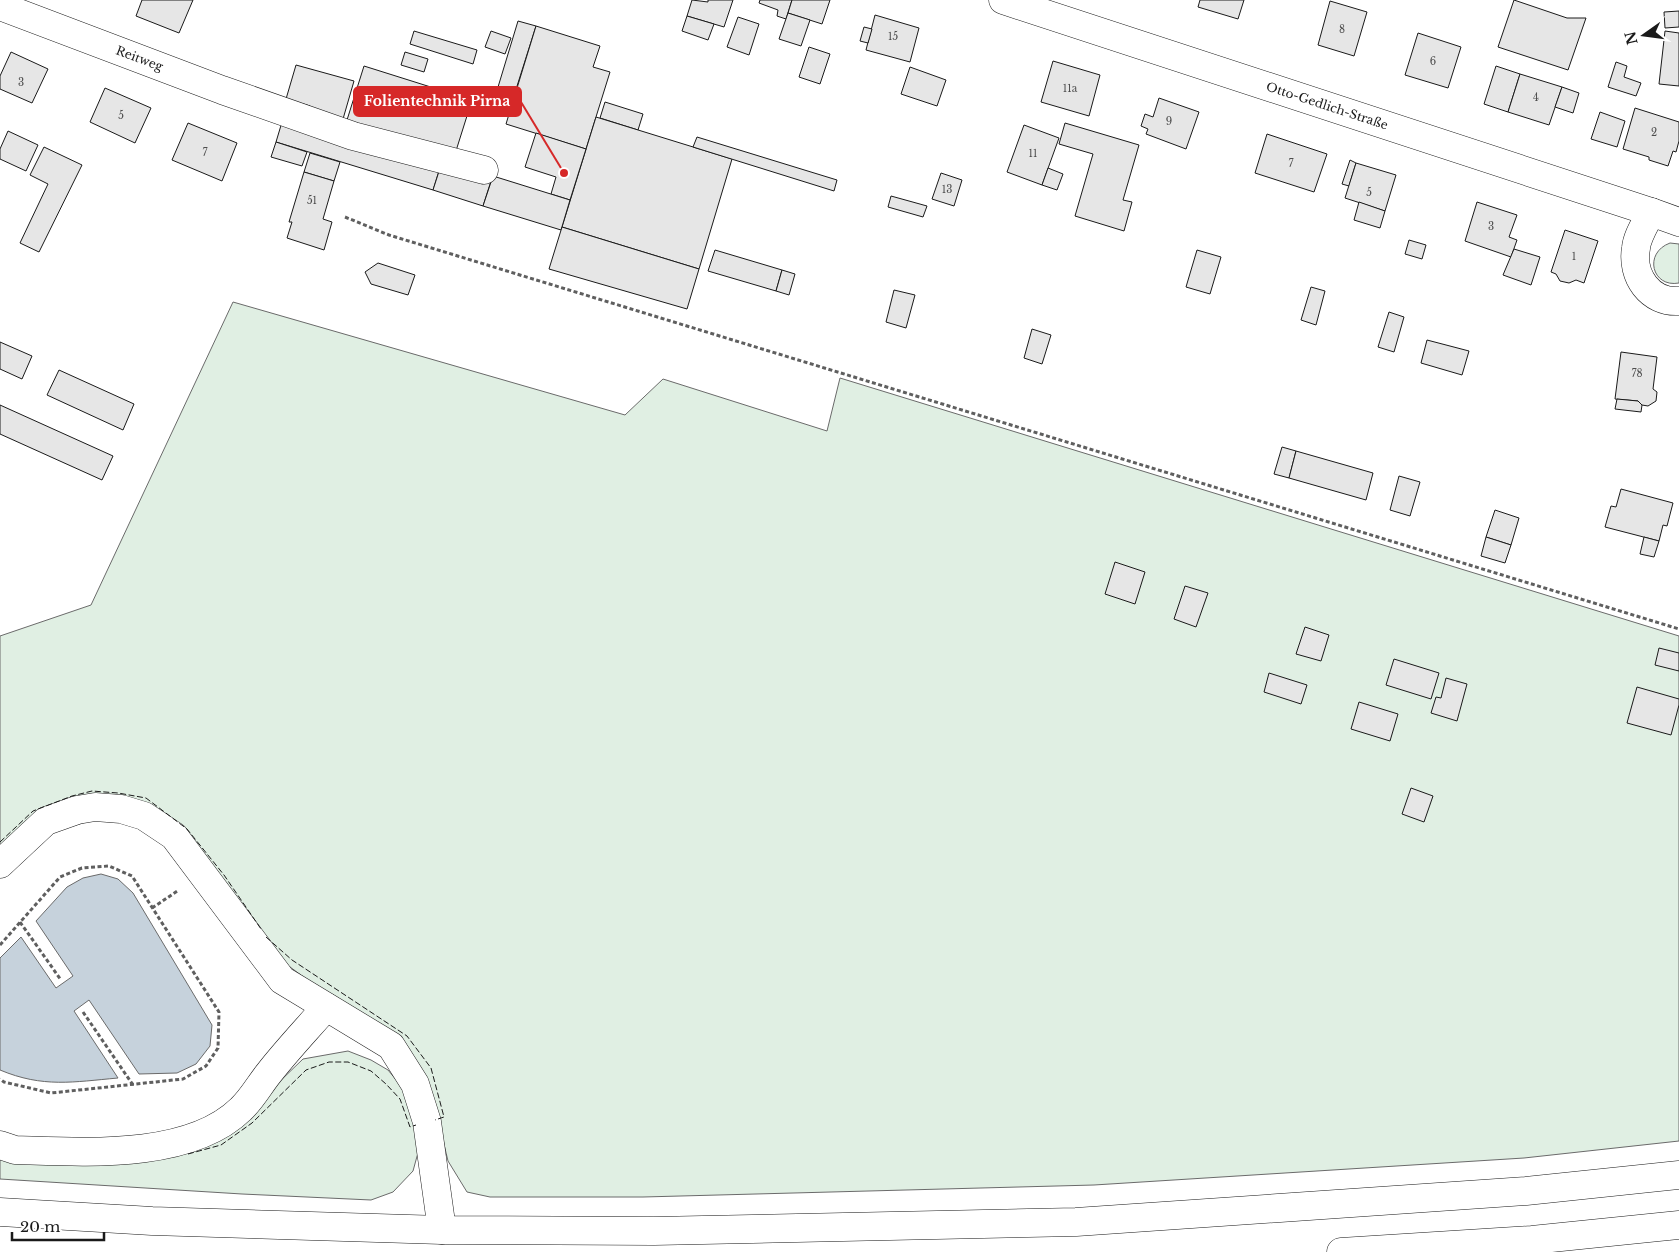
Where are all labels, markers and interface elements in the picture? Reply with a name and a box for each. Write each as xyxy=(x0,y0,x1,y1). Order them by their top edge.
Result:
north arrow xyxy=(1619,10,1669,60)
house number: 8 xyxy=(1339,23,1345,36)
house number: 15 xyxy=(888,30,898,43)
text: N xyxy=(1621,30,1642,47)
street label: Reitweg xyxy=(114,43,166,74)
house number: 6 xyxy=(1430,55,1436,68)
house number: 3 xyxy=(18,76,24,89)
street label: Otto-Gedlich-Straße xyxy=(1264,79,1390,133)
house number: 11a xyxy=(1063,82,1078,95)
callout: Folientechnik Pirna xyxy=(354,87,521,116)
house number: 4 xyxy=(1533,91,1539,104)
text: Folientechnik Pirna xyxy=(364,92,510,110)
house number: 5 xyxy=(118,109,124,122)
house number: 9 xyxy=(1166,115,1172,128)
house number: 2 xyxy=(1651,126,1657,139)
house number: 7 xyxy=(202,146,208,159)
house number: 11 xyxy=(1029,147,1037,160)
house number: 7 xyxy=(1288,157,1294,170)
house number: 13 xyxy=(942,183,952,196)
house number: 5 xyxy=(1366,186,1372,199)
house number: 51 xyxy=(307,194,317,207)
house number: 3 xyxy=(1488,220,1494,233)
house number: 1 xyxy=(1572,250,1576,263)
house number: 78 xyxy=(1631,367,1643,380)
scale bar xyxy=(12,1210,105,1242)
text: 20 m xyxy=(20,1217,60,1236)

